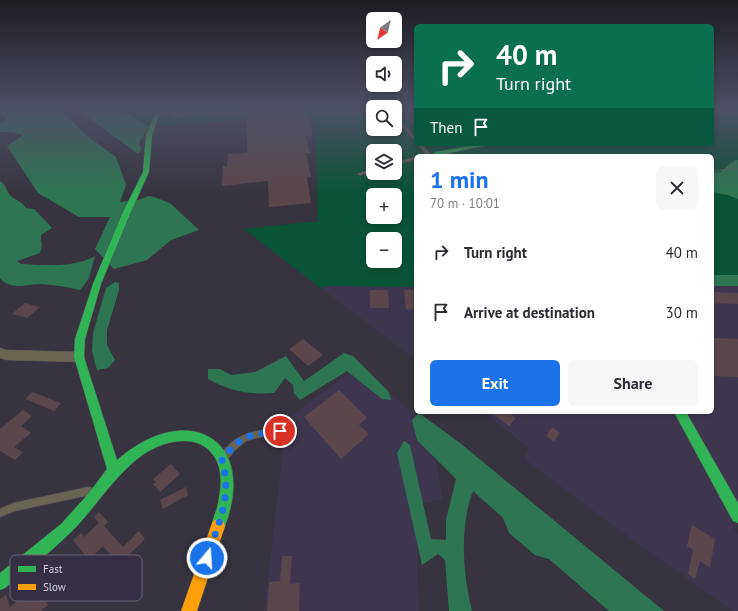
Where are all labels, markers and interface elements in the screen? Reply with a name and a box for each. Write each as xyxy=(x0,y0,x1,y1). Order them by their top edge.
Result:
north arrow xyxy=(366,12,402,48)
map controls xyxy=(366,12,402,268)
text: 40 m xyxy=(496,36,557,73)
icon: right xyxy=(430,40,482,92)
button: sound xyxy=(366,56,402,92)
text: Turn right xyxy=(496,72,571,95)
button: search xyxy=(366,100,402,136)
icon: arrive xyxy=(470,116,492,138)
text: Then xyxy=(430,118,462,137)
button: layers xyxy=(366,144,402,180)
text: 1 min xyxy=(430,164,489,195)
button: close xyxy=(656,167,698,209)
button: + xyxy=(366,188,402,224)
text: 70 m · 10:01 xyxy=(430,195,500,212)
button: − xyxy=(366,232,402,268)
icon: right xyxy=(430,241,452,263)
text: Turn right xyxy=(464,243,527,262)
text: 40 m xyxy=(665,243,698,262)
icon: arrive xyxy=(430,301,452,323)
text: Arrive at destination xyxy=(464,303,595,322)
text: 30 m xyxy=(665,303,698,322)
button: Exit xyxy=(430,360,560,406)
button: Share xyxy=(568,360,698,406)
pin xyxy=(263,414,297,448)
icon: arrive xyxy=(269,420,291,442)
position arrow xyxy=(186,537,228,579)
legend xyxy=(10,555,142,601)
text: Fast xyxy=(43,562,63,576)
text: Slow xyxy=(43,580,66,594)

